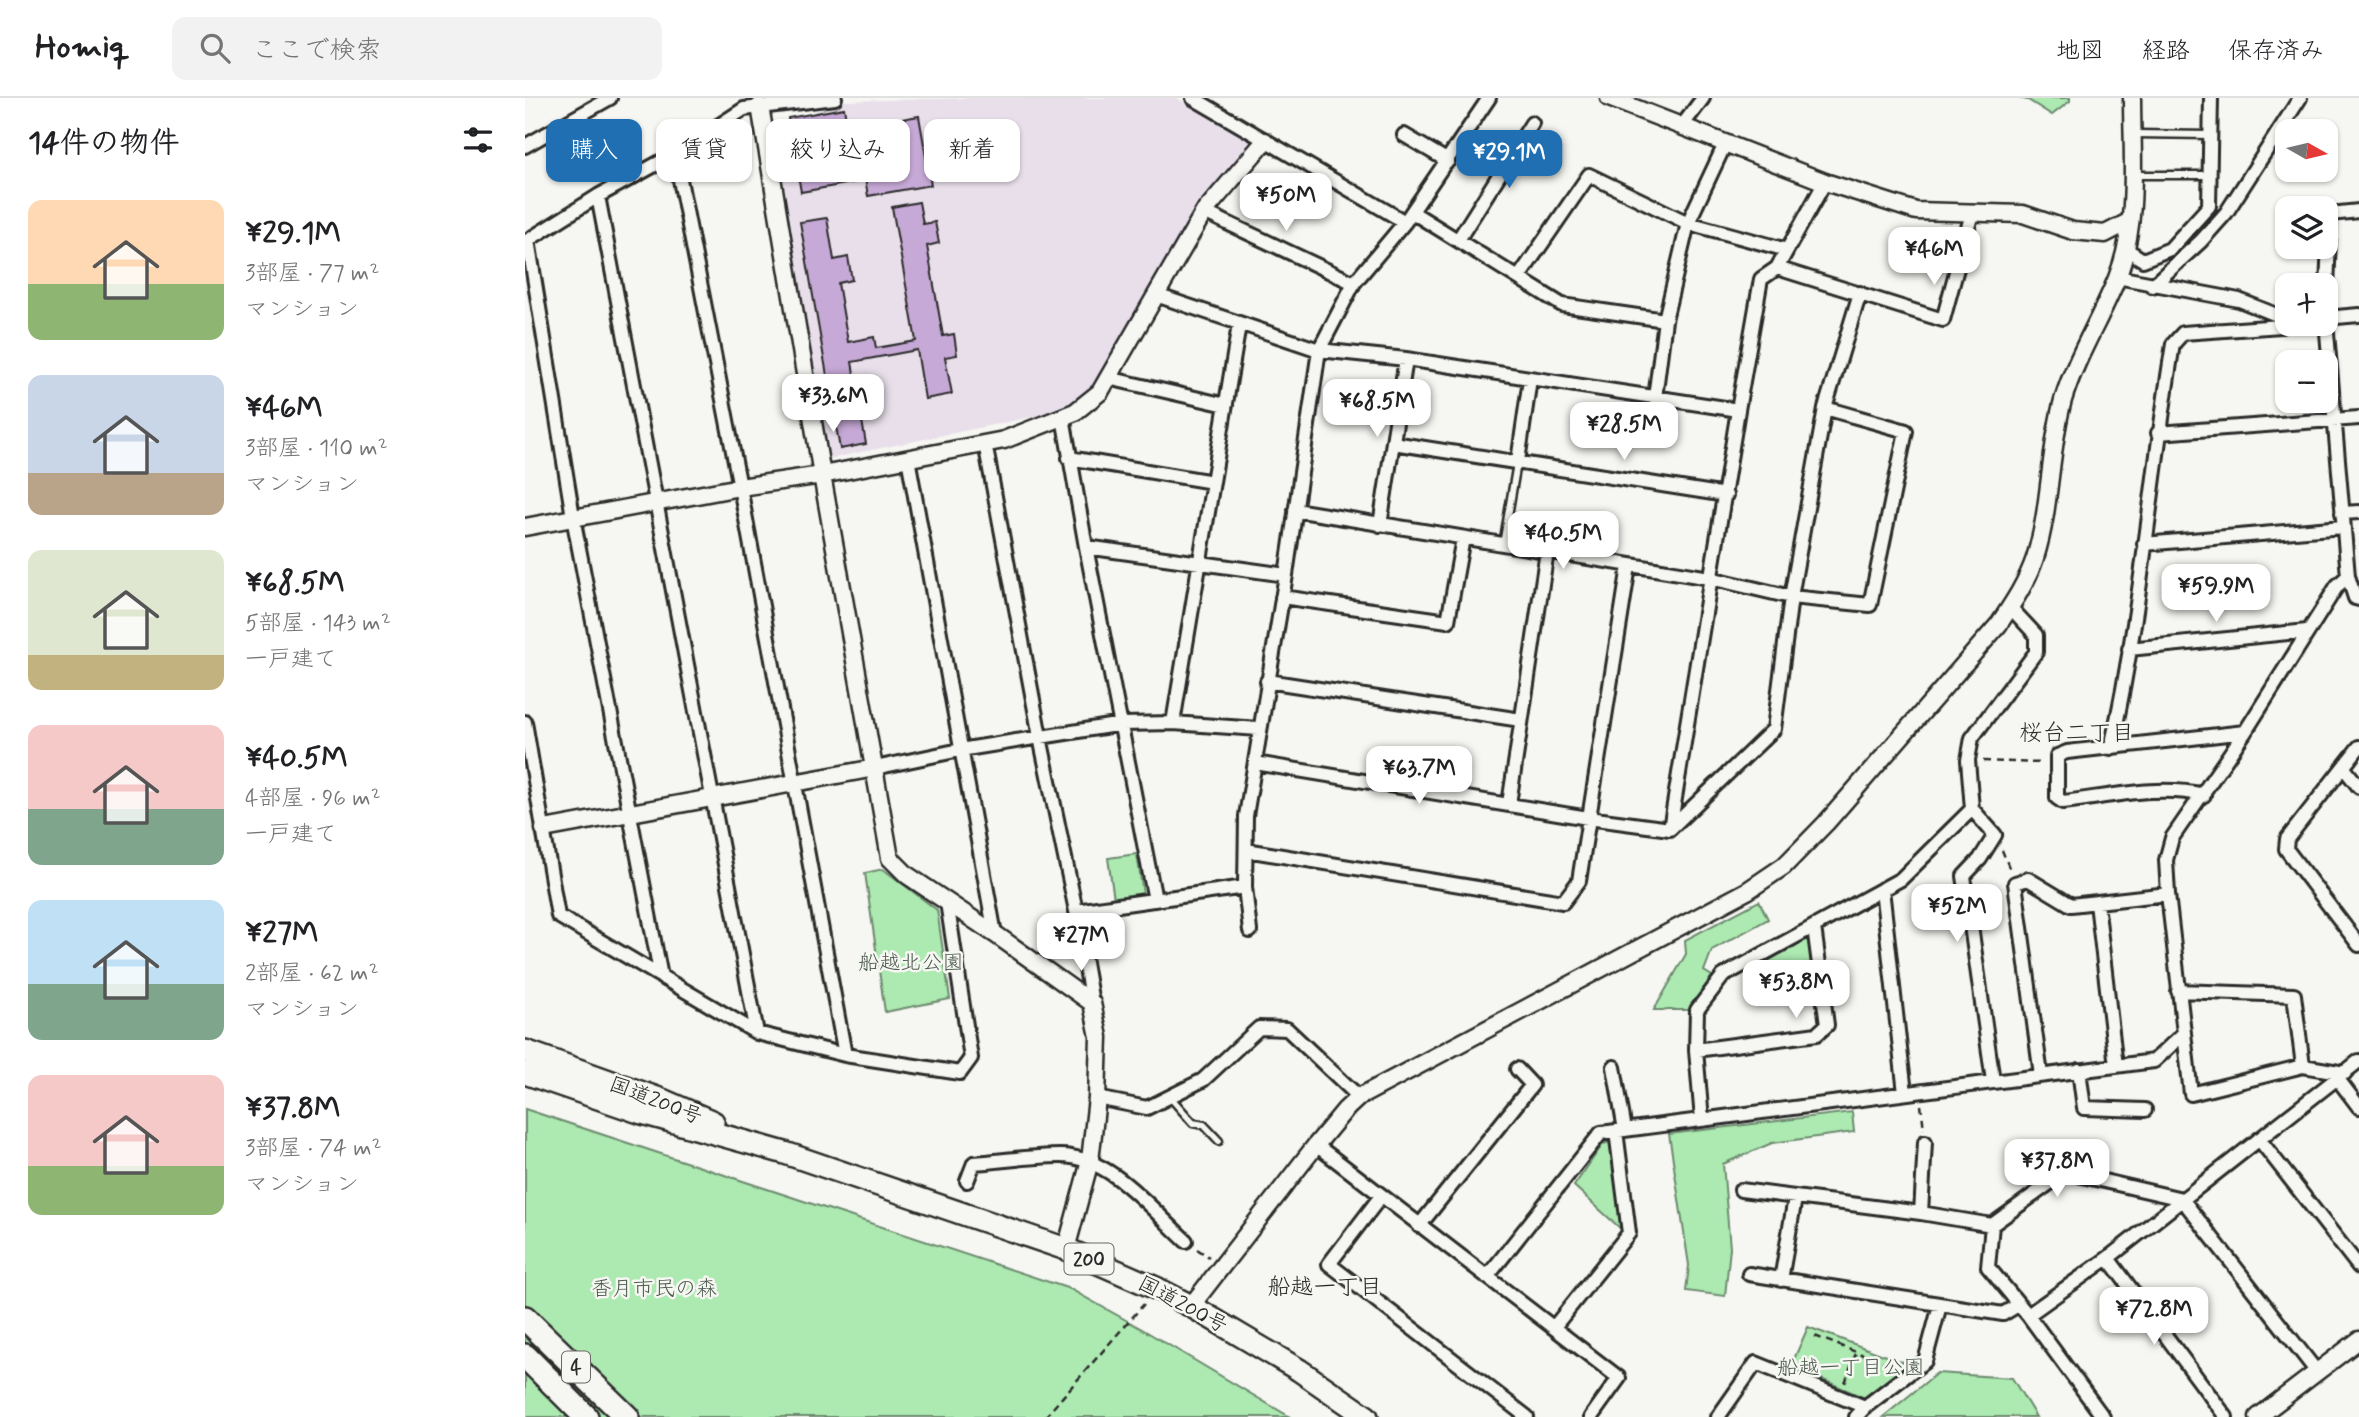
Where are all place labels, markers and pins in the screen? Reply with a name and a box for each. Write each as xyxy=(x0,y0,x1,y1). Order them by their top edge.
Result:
pin: ¥29.1M xyxy=(1452,130,1566,190)
pin: ¥50M xyxy=(1245,174,1327,233)
pin: ¥46M xyxy=(1893,228,1975,287)
pin: ¥33.6M xyxy=(776,374,890,434)
pin: ¥68.5M xyxy=(1320,380,1434,439)
pin: ¥28.5M xyxy=(1567,402,1681,462)
pin: ¥40.5M xyxy=(1506,512,1620,571)
pin: ¥59.9M xyxy=(2159,564,2273,624)
pin: ¥63.7M xyxy=(1362,746,1476,806)
pin: ¥52M xyxy=(1916,884,1998,944)
pin: ¥27M xyxy=(1040,914,1122,973)
pin: ¥53.8M xyxy=(1739,960,1853,1020)
pin: ¥37.8M xyxy=(2000,1140,2114,1199)
pin: ¥72.8M xyxy=(2097,1288,2211,1347)

